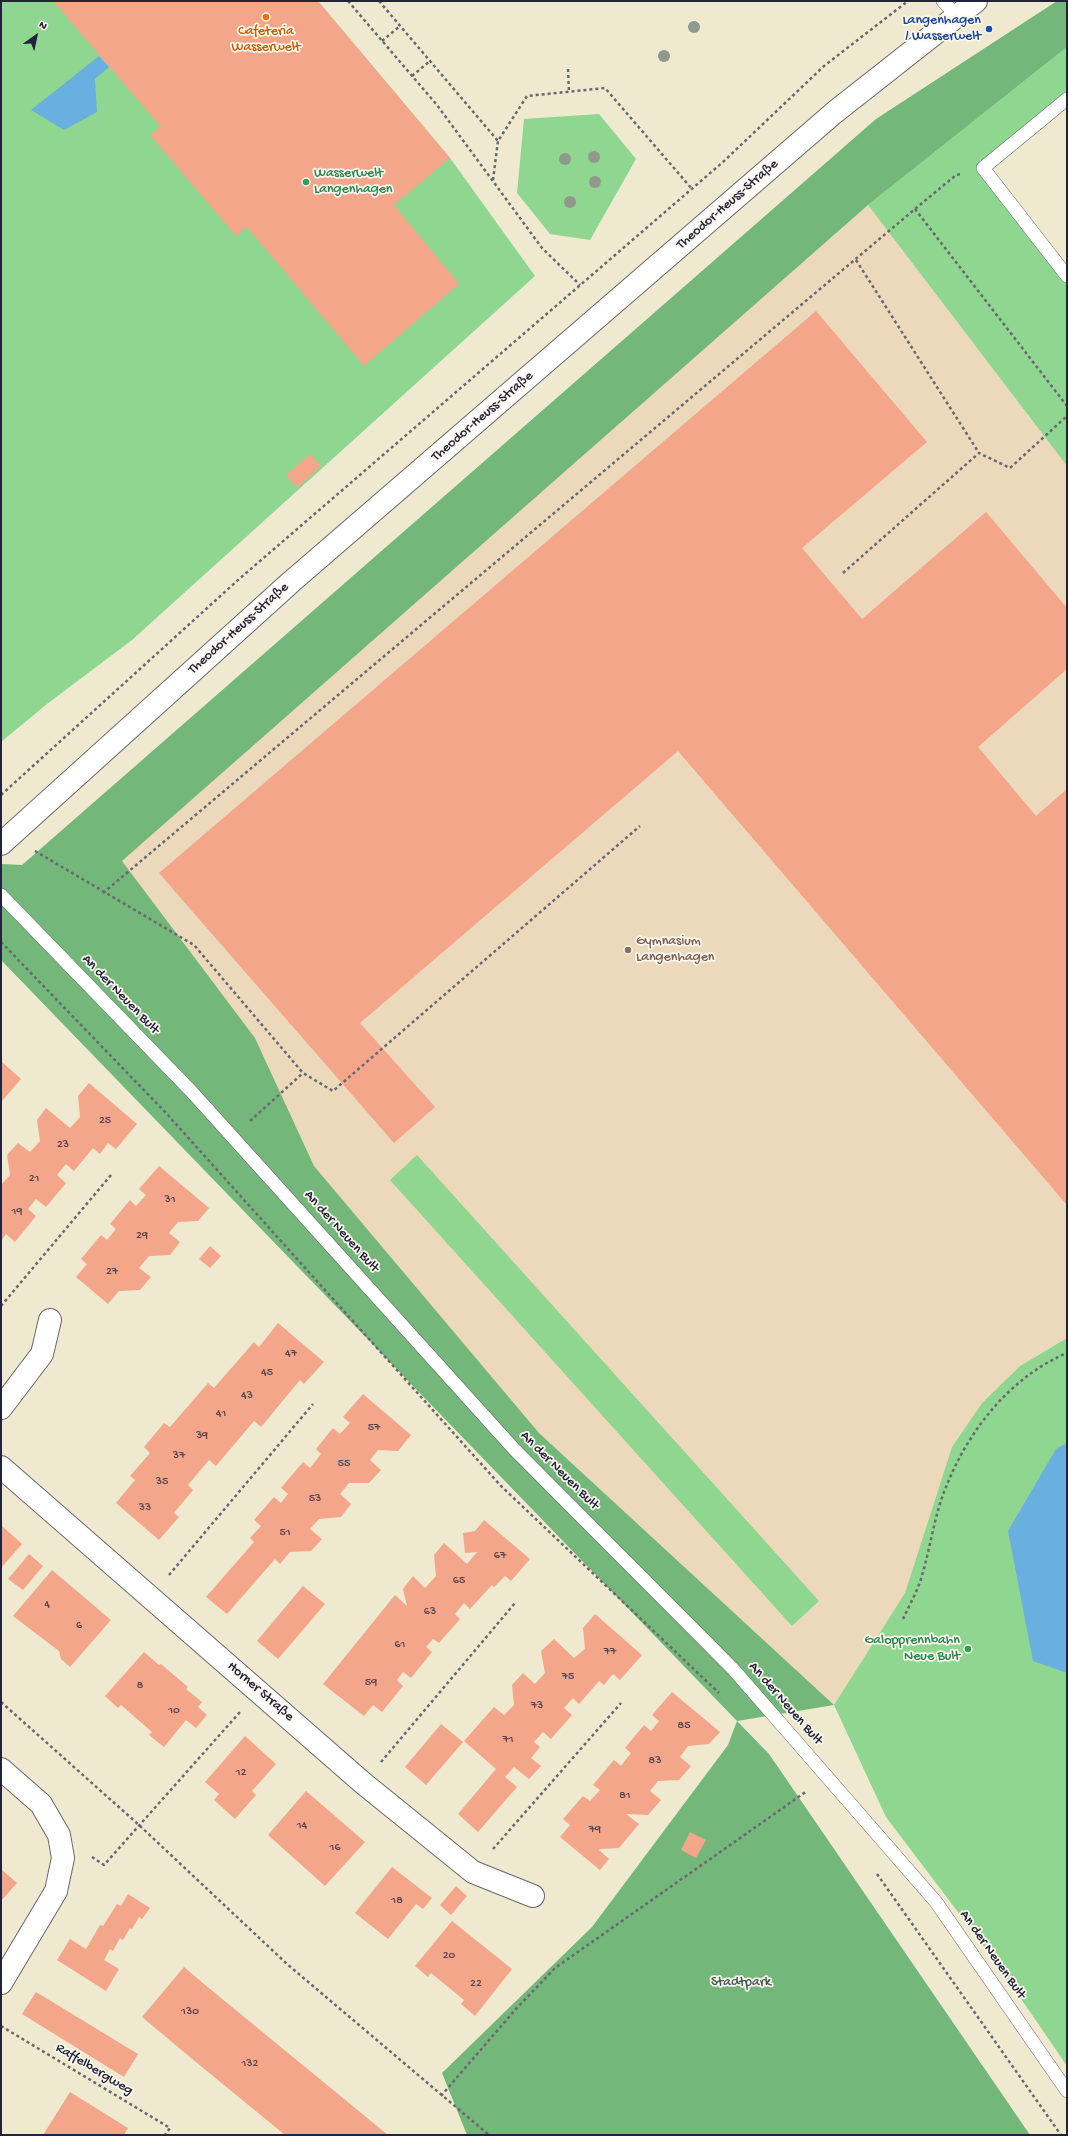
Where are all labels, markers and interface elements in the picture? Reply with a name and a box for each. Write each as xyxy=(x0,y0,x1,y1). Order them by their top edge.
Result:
marker: Cafeteria Wasserwelt xyxy=(261,12,271,22)
place label: Langenhagen / Wasserwelt xyxy=(902,13,981,46)
north arrow xyxy=(16,16,56,56)
text: N xyxy=(36,19,49,33)
place label: Cafeteria Wasserwelt xyxy=(231,24,301,56)
marker: Langenhagen / Wasserwelt xyxy=(984,24,994,34)
street label: Theodor-Heuss-Straße xyxy=(674,156,782,254)
place label: Wasserwelt Langenhagen xyxy=(314,166,393,198)
marker: Wasserwelt Langenhagen xyxy=(301,177,311,187)
street label: Theodor-Heuss-Straße xyxy=(429,368,537,466)
street label: Theodor-Heuss-Straße xyxy=(185,579,293,679)
place label: Gymnasium Langenhagen xyxy=(636,934,715,966)
marker: Gymnasium Langenhagen xyxy=(623,945,633,955)
street label: An der Neuen Bult xyxy=(78,952,162,1038)
house number: 25 xyxy=(99,1114,111,1128)
house number: 23 xyxy=(57,1138,69,1152)
house number: 21 xyxy=(29,1172,39,1186)
street label: An der Neuen Bult xyxy=(300,1188,382,1276)
house number: 31 xyxy=(164,1193,176,1207)
house number: 19 xyxy=(12,1205,22,1219)
house number: 29 xyxy=(136,1229,148,1243)
house number: 27 xyxy=(106,1265,118,1279)
house number: 47 xyxy=(285,1347,297,1361)
house number: 45 xyxy=(261,1366,273,1380)
house number: 43 xyxy=(241,1389,253,1403)
house number: 41 xyxy=(216,1407,226,1421)
house number: 57 xyxy=(368,1421,380,1435)
street label: An der Neuen Bult xyxy=(516,1428,602,1514)
house number: 39 xyxy=(196,1429,208,1443)
house number: 37 xyxy=(173,1449,185,1463)
house number: 55 xyxy=(338,1457,350,1471)
house number: 35 xyxy=(156,1475,168,1489)
house number: 53 xyxy=(309,1492,321,1506)
house number: 33 xyxy=(139,1501,151,1515)
house number: 51 xyxy=(279,1526,291,1540)
house number: 67 xyxy=(494,1549,506,1563)
house number: 65 xyxy=(453,1574,465,1588)
house number: 4 xyxy=(44,1598,50,1612)
house number: 63 xyxy=(424,1605,436,1619)
house number: 6 xyxy=(76,1619,82,1633)
place label: Galopprennbahn Neue Bult xyxy=(864,1633,960,1666)
house number: 61 xyxy=(395,1638,405,1652)
marker: Galopprennbahn Neue Bult xyxy=(963,1644,973,1654)
house number: 77 xyxy=(604,1645,616,1659)
street label: Horner Straße xyxy=(223,1658,297,1726)
street label: An der Neuen Bult xyxy=(744,1659,826,1749)
house number: 75 xyxy=(562,1670,574,1684)
house number: 59 xyxy=(365,1676,377,1690)
house number: 8 xyxy=(137,1679,143,1693)
house number: 73 xyxy=(531,1699,543,1713)
house number: 10 xyxy=(168,1704,180,1718)
house number: 85 xyxy=(678,1719,690,1733)
house number: 71 xyxy=(502,1733,514,1747)
house number: 83 xyxy=(649,1754,661,1768)
house number: 12 xyxy=(236,1766,246,1780)
house number: 81 xyxy=(619,1789,631,1803)
house number: 14 xyxy=(297,1819,307,1833)
house number: 79 xyxy=(589,1823,601,1837)
house number: 16 xyxy=(330,1841,340,1855)
house number: 18 xyxy=(391,1894,403,1908)
street label: An der Neuen Bult xyxy=(955,1907,1029,2003)
house number: 20 xyxy=(443,1949,455,1963)
park label: Stadtpark xyxy=(711,1975,771,1991)
house number: 22 xyxy=(470,1977,482,1991)
house number: 130 xyxy=(181,2005,199,2019)
street label: Raffelbergweg xyxy=(52,2040,136,2100)
house number: 132 xyxy=(242,2057,258,2071)

